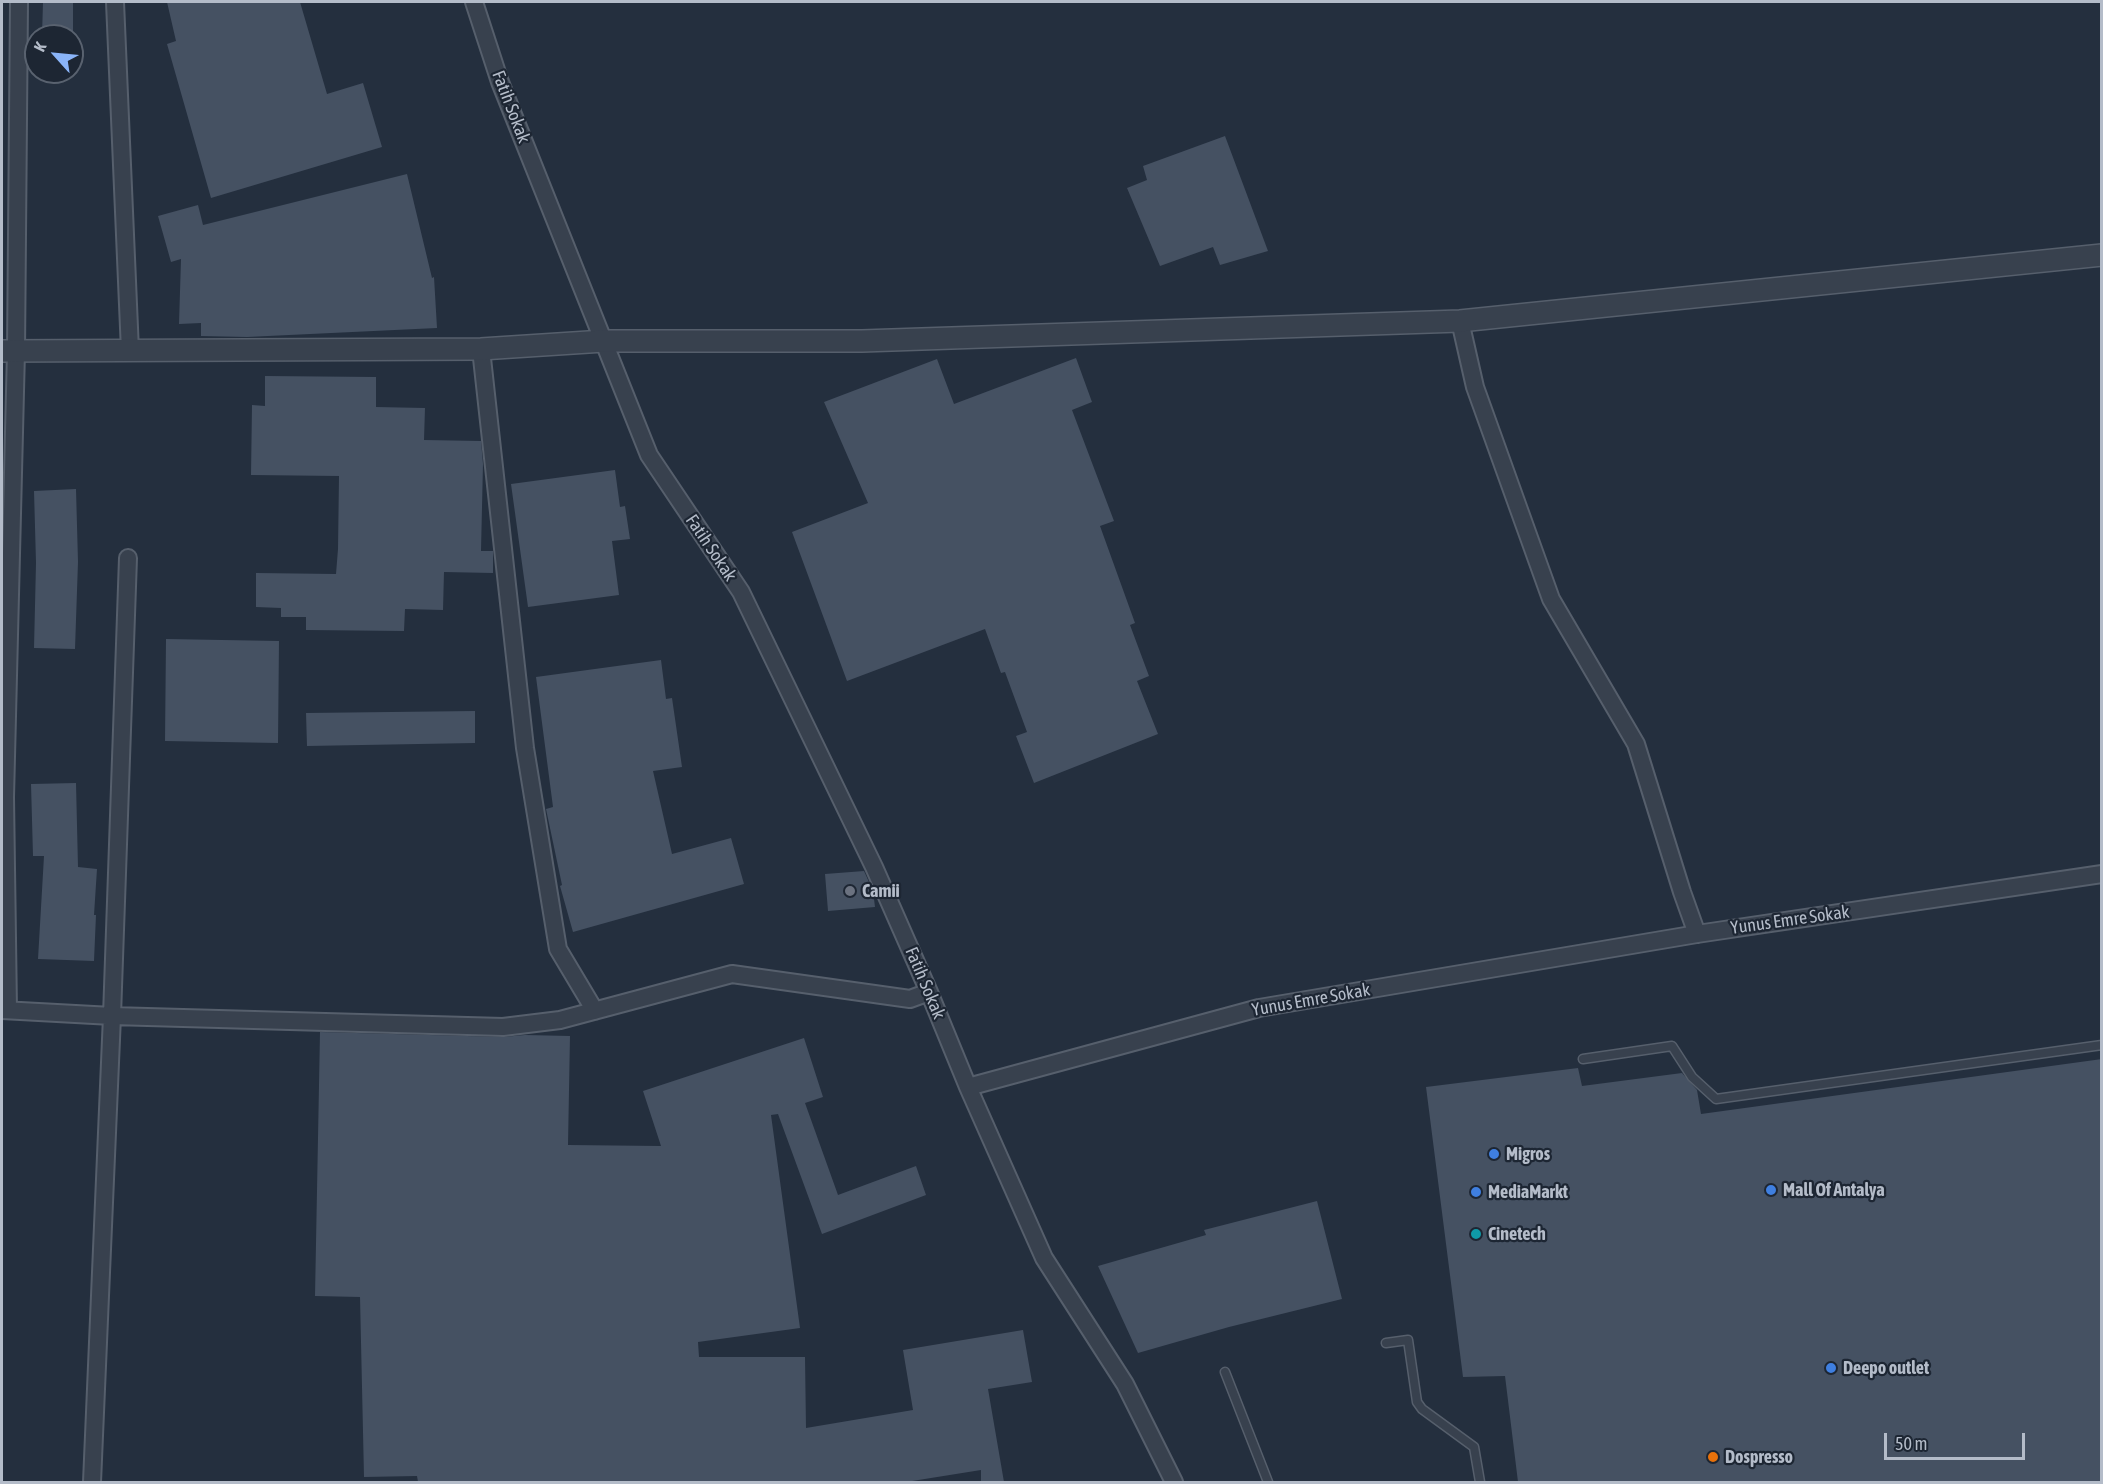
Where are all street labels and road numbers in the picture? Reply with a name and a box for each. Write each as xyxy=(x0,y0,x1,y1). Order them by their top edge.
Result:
street label: Fatih Sokak xyxy=(487,68,535,146)
street label: Fatih Sokak xyxy=(681,510,741,586)
street label: Yunus Emre Sokak xyxy=(1729,901,1851,939)
street label: Fatih Sokak xyxy=(900,944,950,1022)
street label: Yunus Emre Sokak xyxy=(1250,979,1372,1021)

